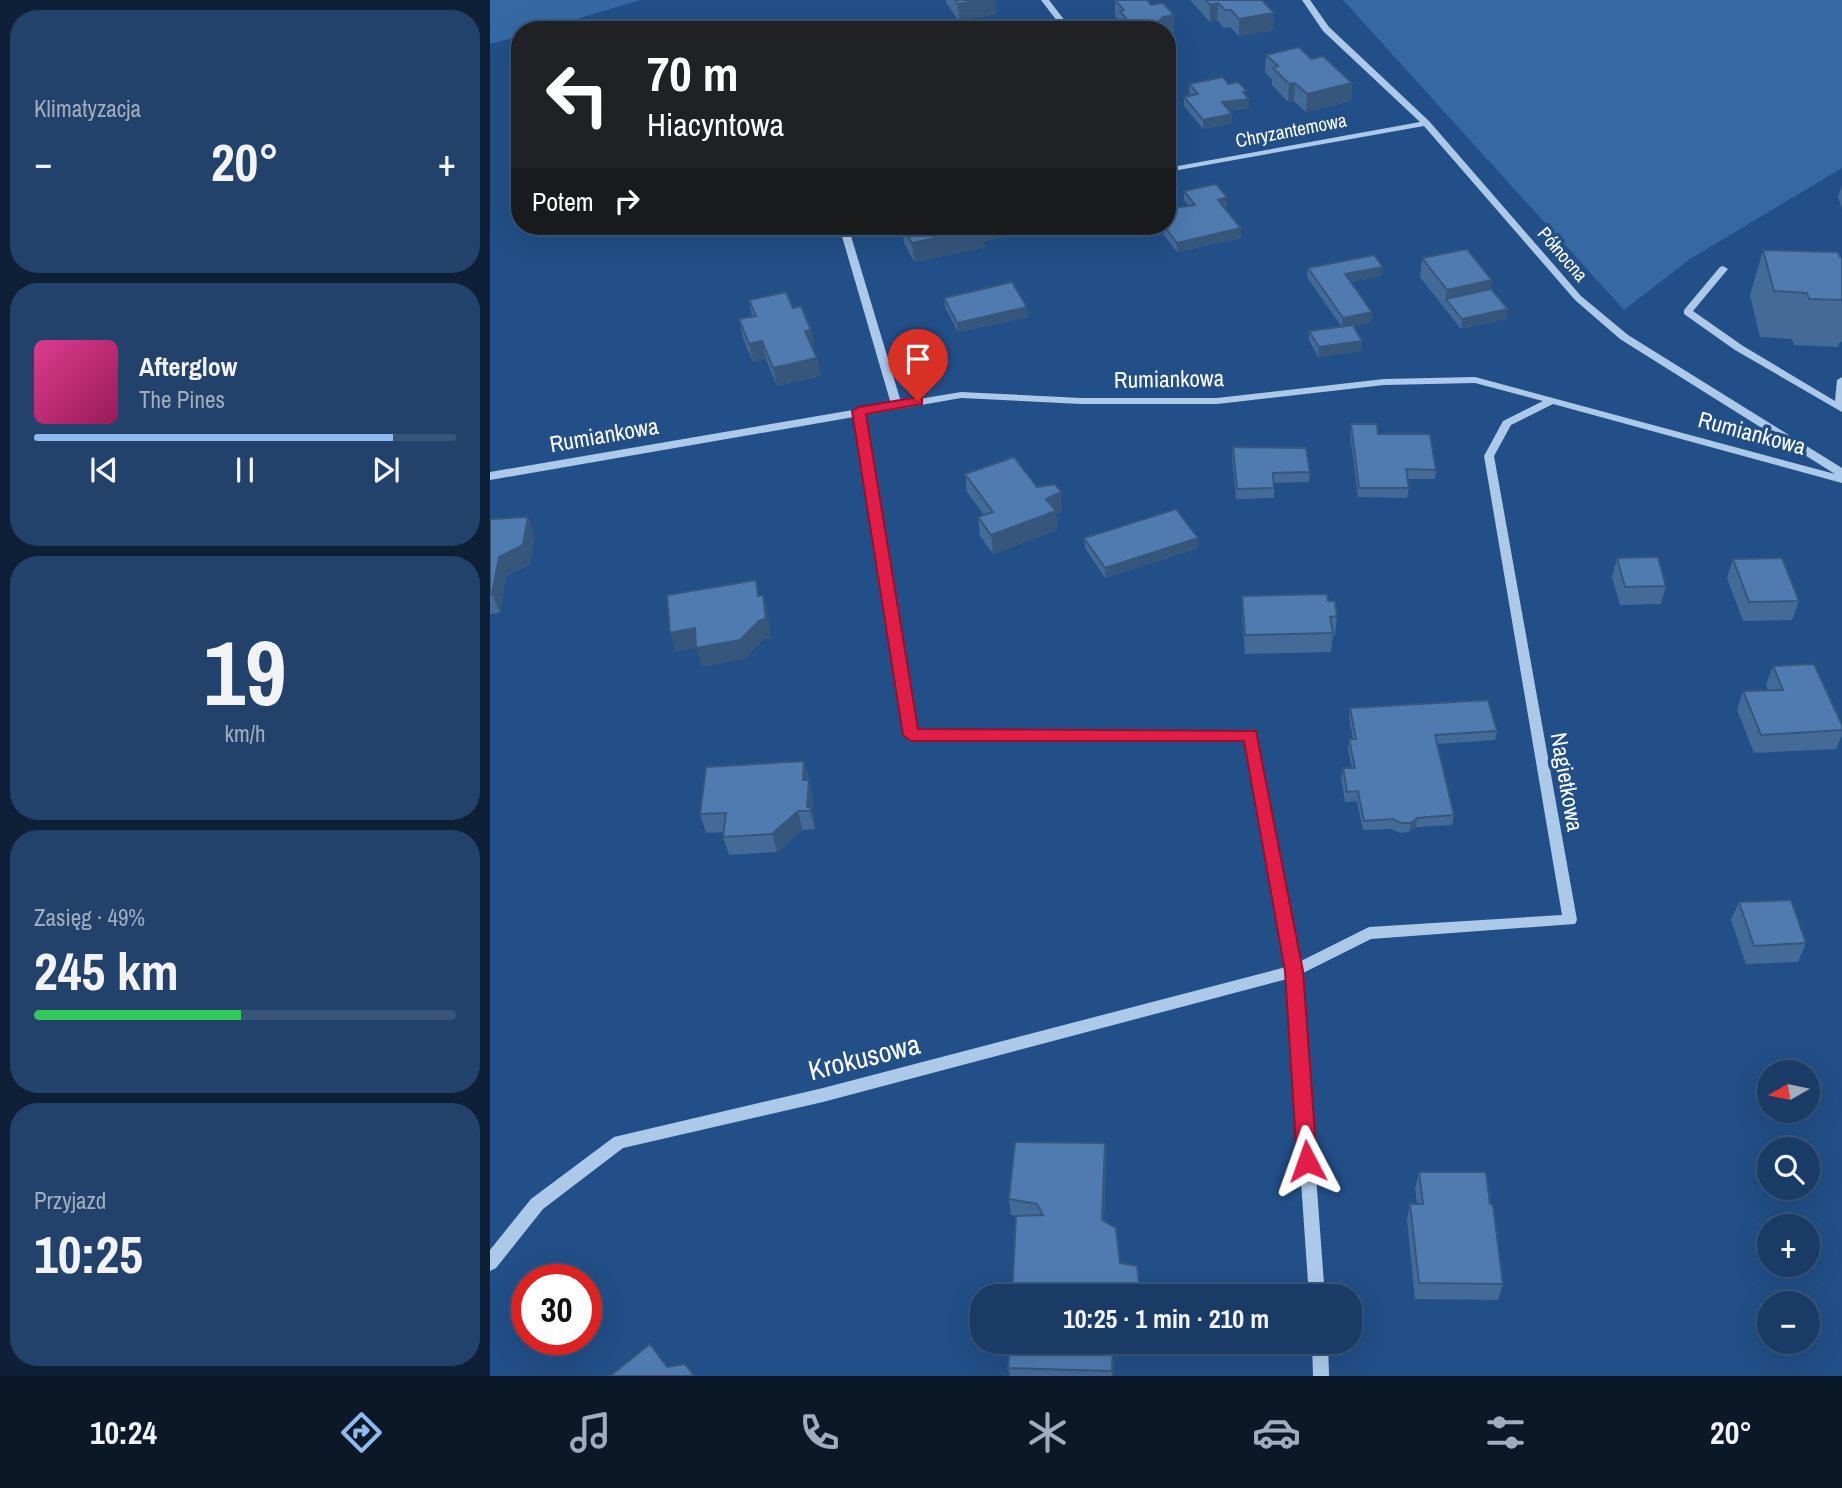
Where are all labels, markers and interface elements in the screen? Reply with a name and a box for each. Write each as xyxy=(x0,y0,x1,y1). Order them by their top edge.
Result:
text: 70 m xyxy=(647,40,739,106)
icon: left xyxy=(532,49,623,140)
text: Klimatyzacja xyxy=(34,93,141,124)
text: Hiacyntowa xyxy=(647,103,784,146)
street label: Chryzantemowa xyxy=(1233,106,1349,154)
text: 20° xyxy=(211,127,279,197)
text: − xyxy=(34,137,52,188)
text: + xyxy=(438,137,456,188)
icon: right xyxy=(608,182,646,220)
text: Potem xyxy=(532,184,594,219)
street label: Północna xyxy=(1532,221,1594,287)
pin xyxy=(888,329,948,401)
icon: arrive xyxy=(899,340,937,378)
text: Afterglow xyxy=(139,349,237,384)
street label: Rumiankowa xyxy=(1114,362,1225,395)
text: The Pines xyxy=(139,384,225,415)
street label: Rumiankowa xyxy=(1695,403,1810,462)
street label: Rumiankowa xyxy=(547,410,661,459)
icon: previous xyxy=(85,451,123,489)
icon: pause xyxy=(226,451,264,489)
icon: next xyxy=(367,451,405,489)
text: 19 xyxy=(204,611,287,733)
text: km/h xyxy=(225,718,265,749)
street label: Nagietkowa xyxy=(1544,730,1591,834)
text: Zasięg · 49% xyxy=(34,902,145,933)
text: 245 km xyxy=(34,936,179,1006)
street label: Krokusowa xyxy=(804,1025,924,1089)
north arrow xyxy=(1757,1060,1820,1124)
map controls xyxy=(1757,1060,1820,1354)
position arrow xyxy=(1270,1124,1344,1198)
button: search xyxy=(1757,1137,1820,1200)
text: Przyjazd xyxy=(34,1185,106,1216)
button: + xyxy=(1757,1214,1820,1277)
text: 10:25 xyxy=(34,1219,143,1289)
speed limit sign: 30 xyxy=(511,1264,602,1355)
button: − xyxy=(1757,1291,1820,1354)
text: 10:25 · 1 min · 210 m xyxy=(1063,1301,1269,1336)
icon: directions xyxy=(337,1408,386,1457)
icon: music xyxy=(566,1408,615,1457)
icon: phone xyxy=(795,1408,844,1457)
icon: climate xyxy=(1023,1408,1072,1457)
icon: car xyxy=(1252,1408,1301,1457)
icon: filters xyxy=(1481,1408,1530,1457)
text: 10:24 xyxy=(90,1411,157,1454)
text: 20° xyxy=(1710,1411,1752,1454)

